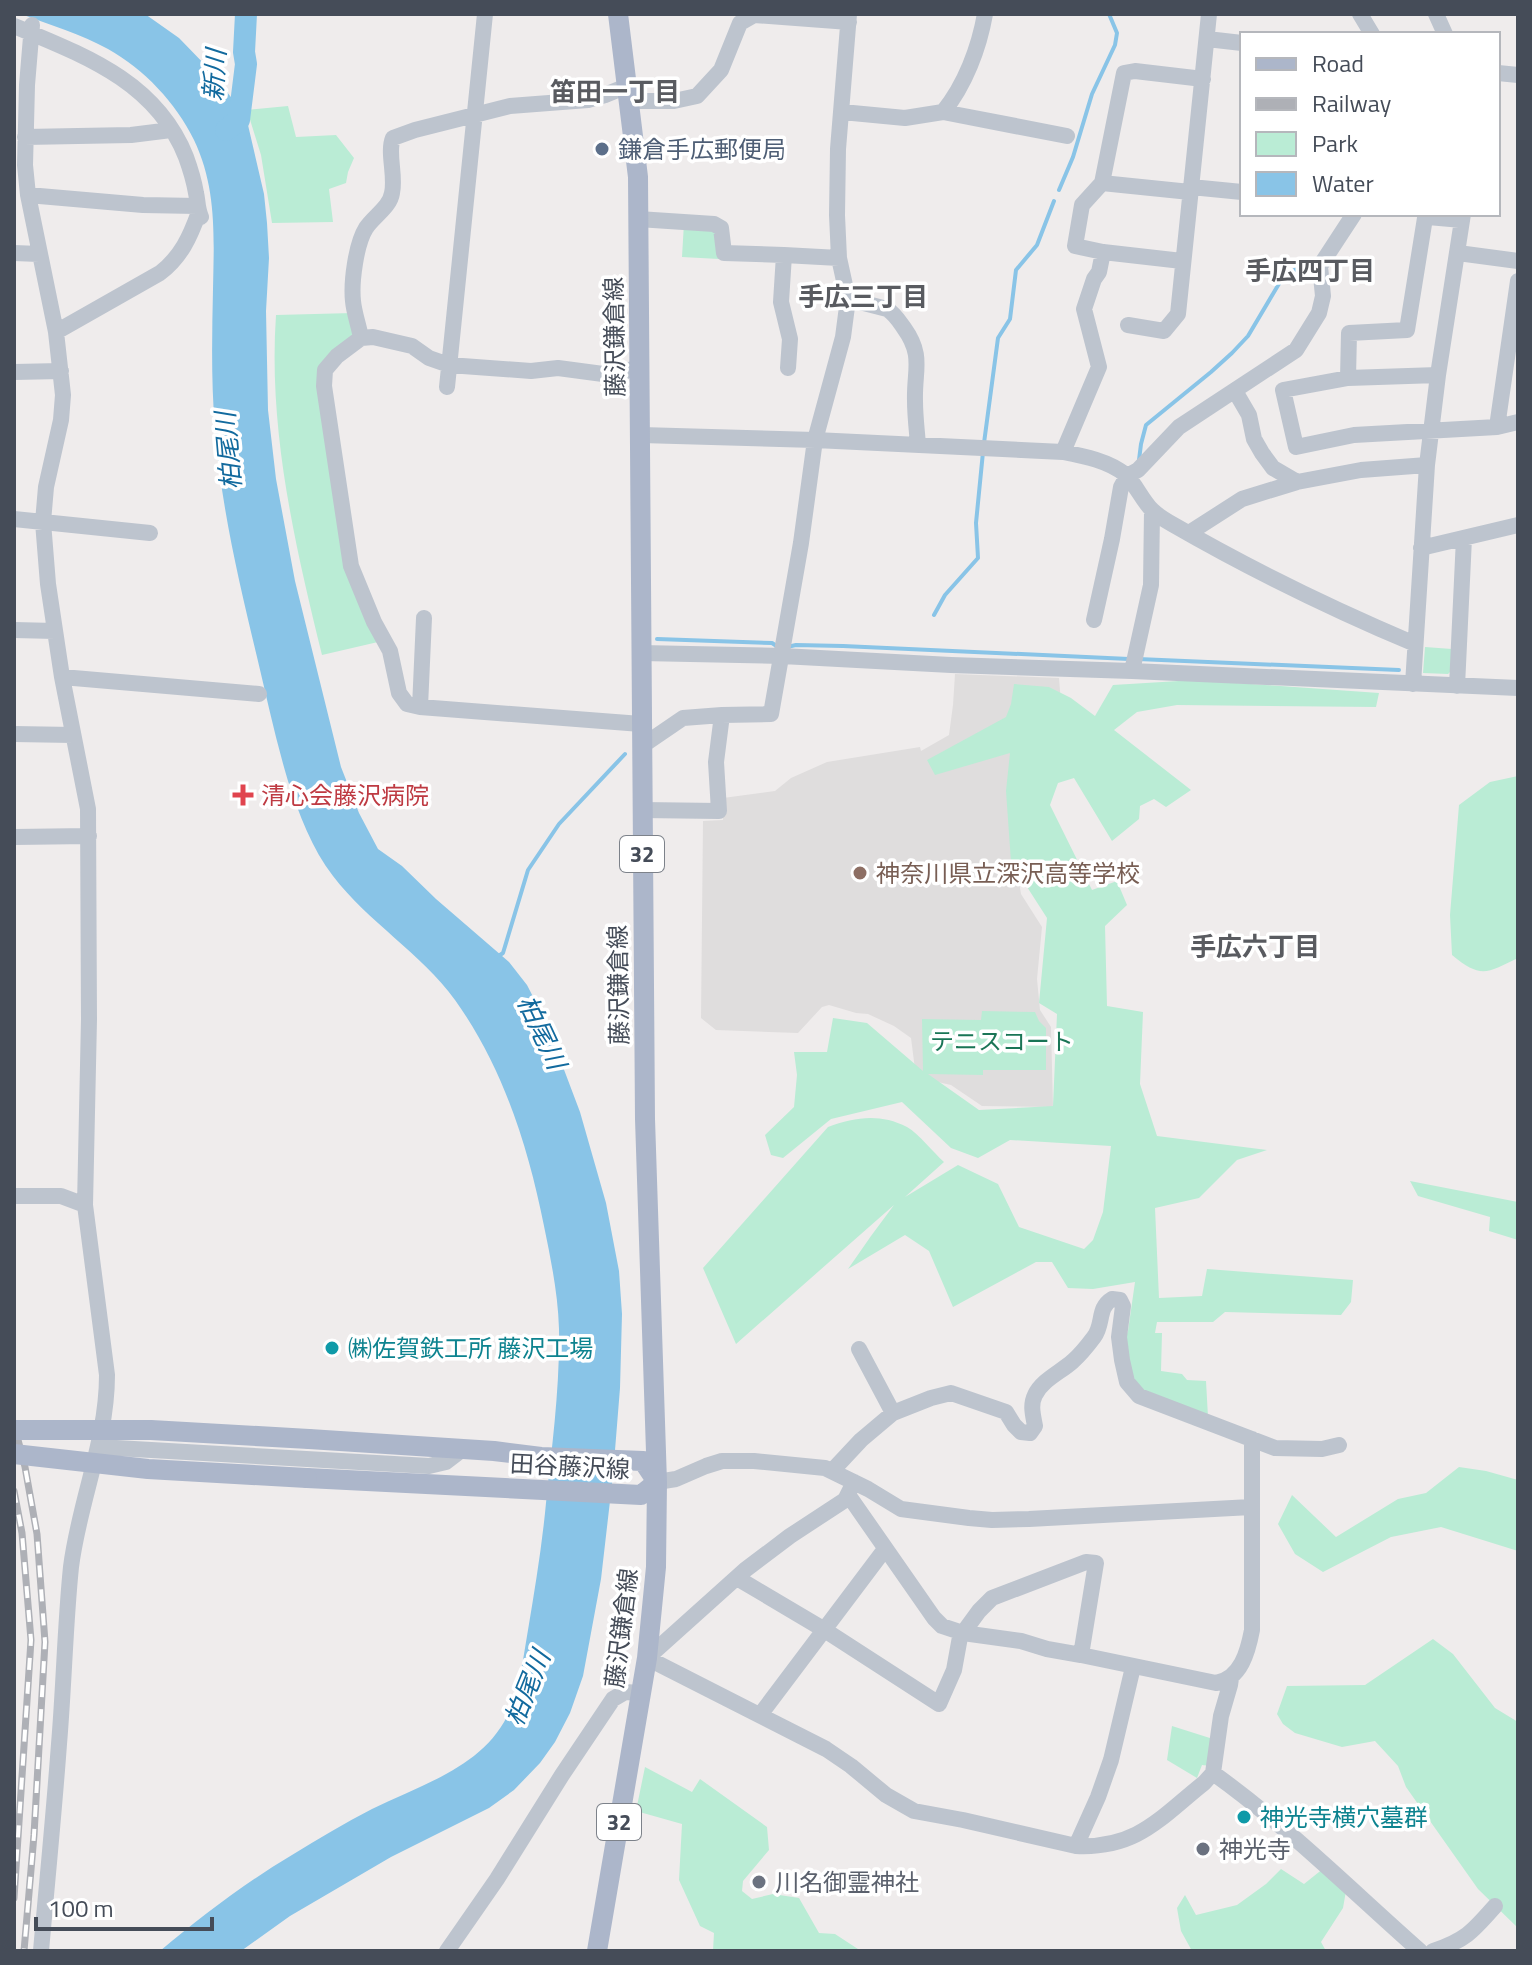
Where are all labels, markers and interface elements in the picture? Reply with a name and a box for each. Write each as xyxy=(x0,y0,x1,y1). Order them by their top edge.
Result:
legend xyxy=(1240,32,1500,216)
water label: 新川 xyxy=(193,45,235,102)
text: Road xyxy=(1312,45,1364,81)
district label: 笛田一丁目 xyxy=(550,72,680,111)
text: Railway xyxy=(1312,85,1392,121)
text: Park xyxy=(1312,125,1358,161)
place label: 鎌倉手広郵便局 xyxy=(618,131,786,167)
marker: 鎌倉手広郵便局 xyxy=(593,140,611,158)
text: Water xyxy=(1312,165,1374,201)
district label: 手広四丁目 xyxy=(1245,251,1375,290)
street label: 藤沢鎌倉線 xyxy=(595,277,633,397)
district label: 手広三丁目 xyxy=(798,277,928,316)
water label: 柏尾川 xyxy=(205,407,251,492)
place label: 清心会藤沢病院 xyxy=(261,777,429,813)
marker: 清心会藤沢病院 xyxy=(232,784,254,806)
road number: 32 xyxy=(620,836,664,872)
place label: 神奈川県立深沢高等学校 xyxy=(876,855,1140,891)
marker: 神奈川県立深沢高等学校 xyxy=(851,864,869,882)
street label: 藤沢鎌倉線 xyxy=(599,925,637,1045)
district label: 手広六丁目 xyxy=(1190,927,1320,966)
water label: 柏尾川 xyxy=(508,988,577,1078)
park label: テニスコート xyxy=(930,1023,1074,1059)
place label: ㈱佐賀鉄工所 藤沢工場 xyxy=(348,1330,593,1366)
marker: ㈱佐賀鉄工所 藤沢工場 xyxy=(323,1339,341,1357)
street label: 田谷藤沢線 xyxy=(509,1445,631,1487)
street label: 藤沢鎌倉線 xyxy=(596,1566,646,1690)
water label: 柏尾川 xyxy=(494,1642,561,1731)
place label: 神光寺横穴墓群 xyxy=(1260,1799,1428,1835)
road number: 32 xyxy=(597,1804,641,1840)
marker: 神光寺横穴墓群 xyxy=(1235,1808,1253,1826)
place label: 神光寺 xyxy=(1219,1831,1291,1867)
marker: 神光寺 xyxy=(1194,1840,1212,1858)
place label: 川名御霊神社 xyxy=(775,1864,919,1900)
marker: 川名御霊神社 xyxy=(750,1873,768,1891)
scale bar xyxy=(36,1881,212,1931)
text: 100 m xyxy=(48,1890,114,1926)

